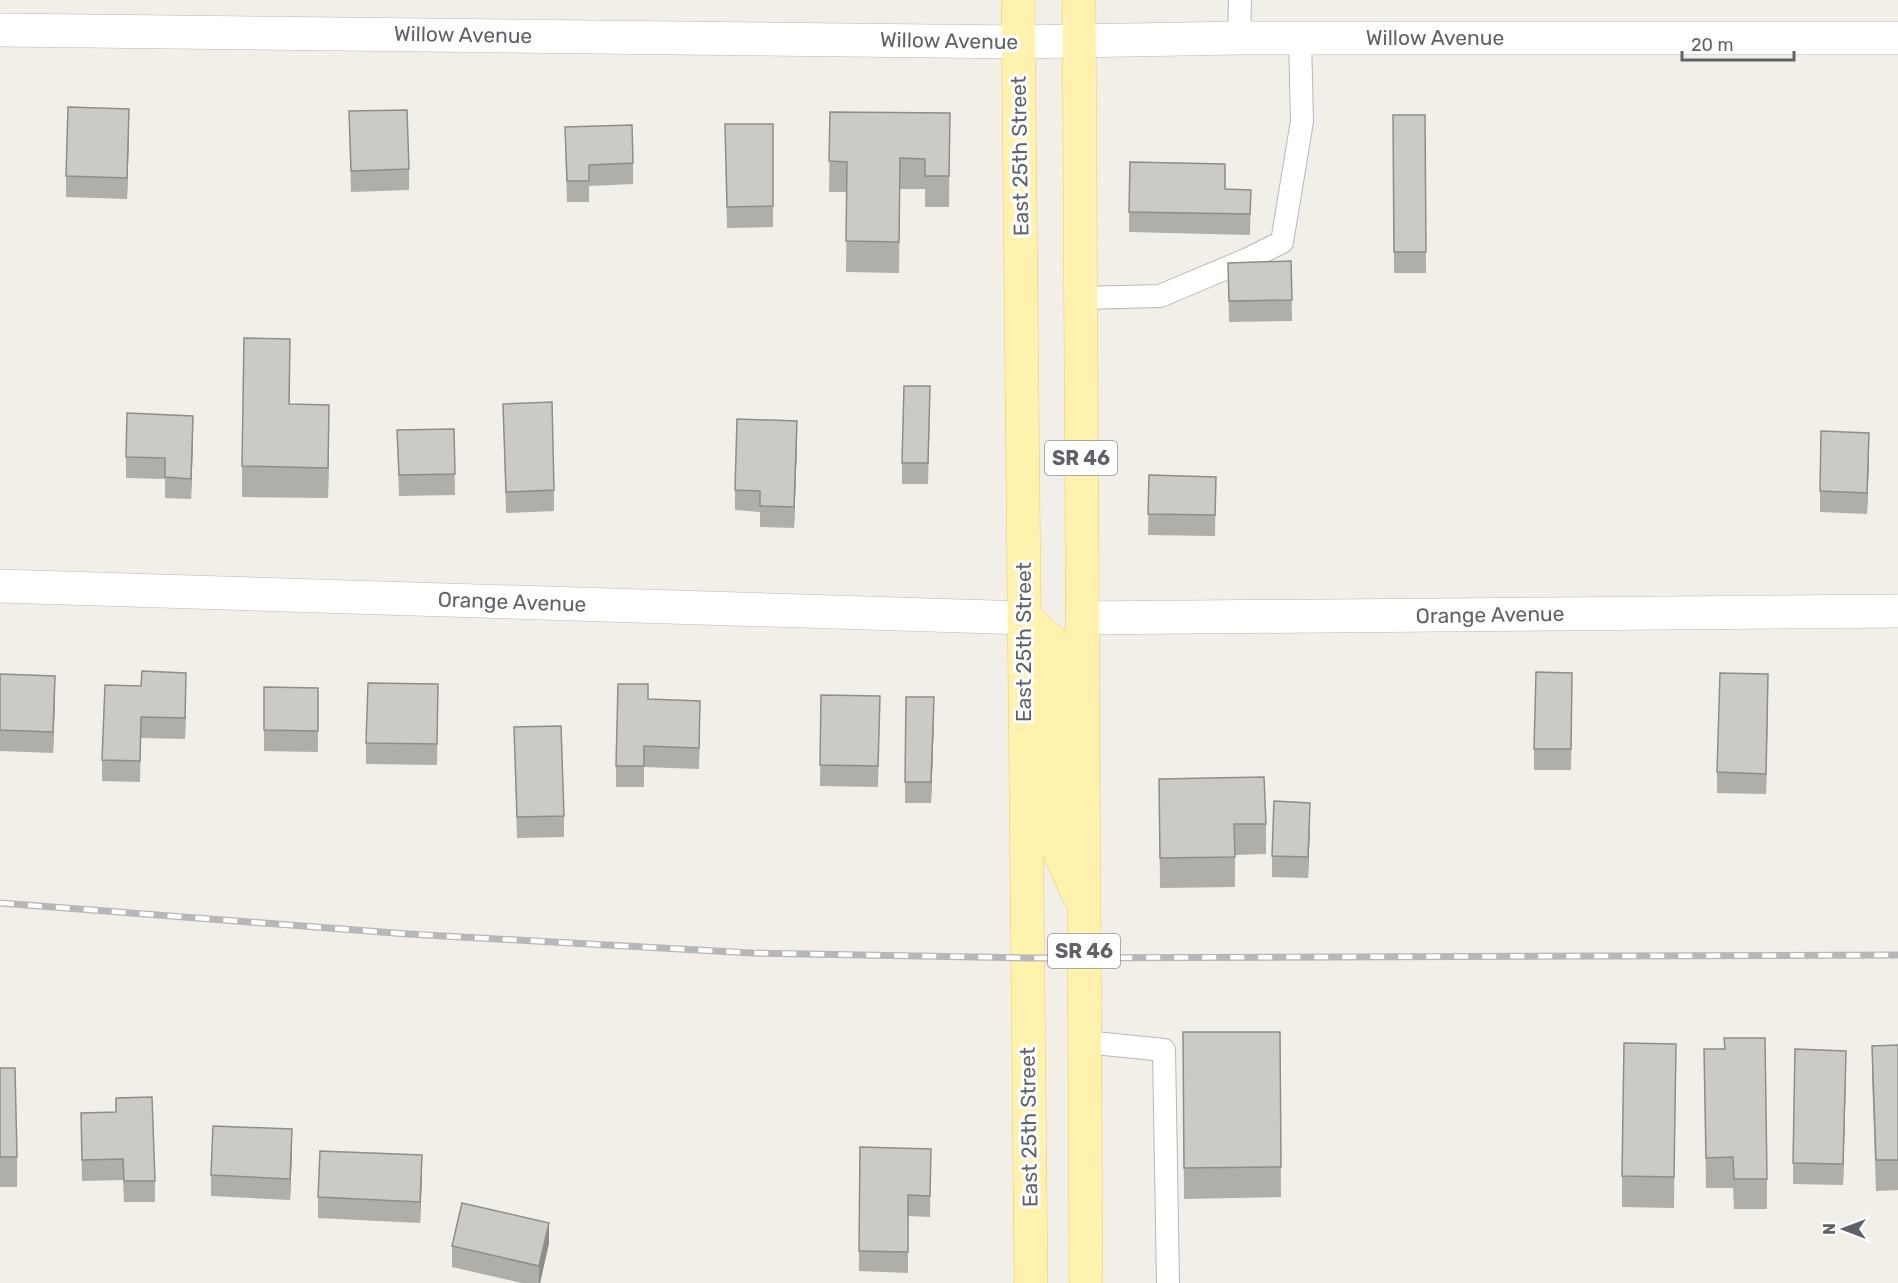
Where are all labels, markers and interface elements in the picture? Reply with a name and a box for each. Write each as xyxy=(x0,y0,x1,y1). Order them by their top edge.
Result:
street label: Willow Avenue xyxy=(394,21,532,48)
scale bar xyxy=(1682,24,1794,62)
street label: Willow Avenue xyxy=(1366,25,1504,50)
street label: Willow Avenue xyxy=(880,27,1018,54)
text: 20 m xyxy=(1691,34,1733,56)
street label: East 25th Street xyxy=(1006,76,1033,236)
road number: SR 46 xyxy=(1045,441,1117,475)
street label: East 25th Street xyxy=(1011,562,1036,722)
street label: Orange Avenue xyxy=(437,586,587,617)
street label: Orange Avenue xyxy=(1415,601,1565,628)
road number: SR 46 xyxy=(1048,934,1120,968)
street label: East 25th Street xyxy=(1015,1047,1042,1207)
north arrow xyxy=(1814,1199,1874,1259)
text: N xyxy=(1820,1223,1839,1235)

